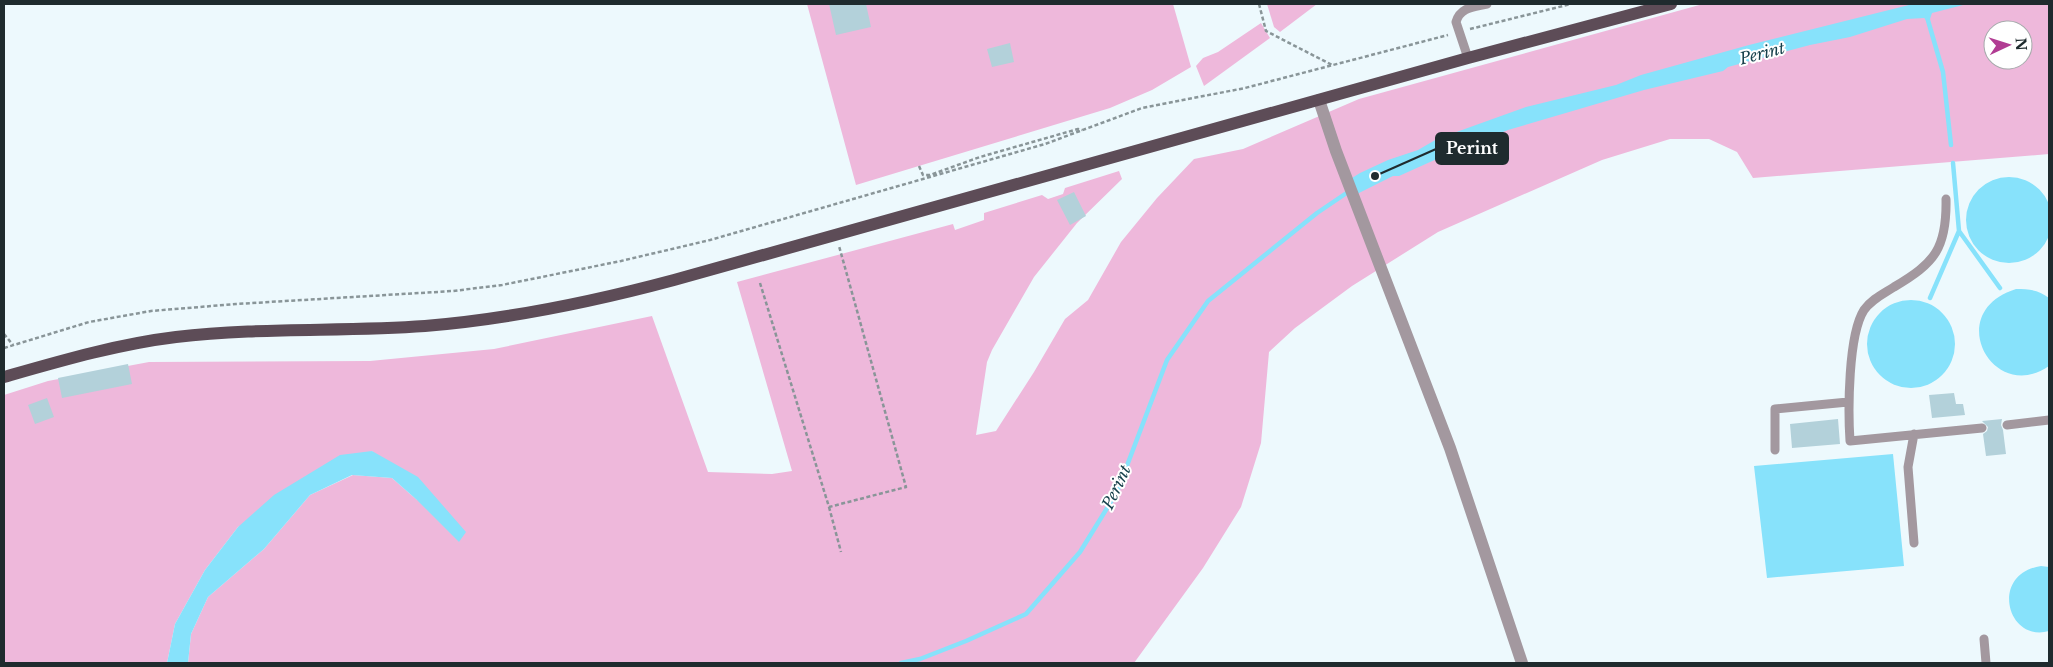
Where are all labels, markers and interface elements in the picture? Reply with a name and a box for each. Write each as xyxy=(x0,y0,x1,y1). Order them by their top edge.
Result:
north arrow xyxy=(1983,20,2033,70)
water label: Perint xyxy=(1736,37,1787,69)
text: N xyxy=(2012,37,2030,51)
callout: Perint xyxy=(1436,133,1508,164)
text: Perint xyxy=(1446,138,1499,158)
water label: Perint xyxy=(1097,462,1135,513)

